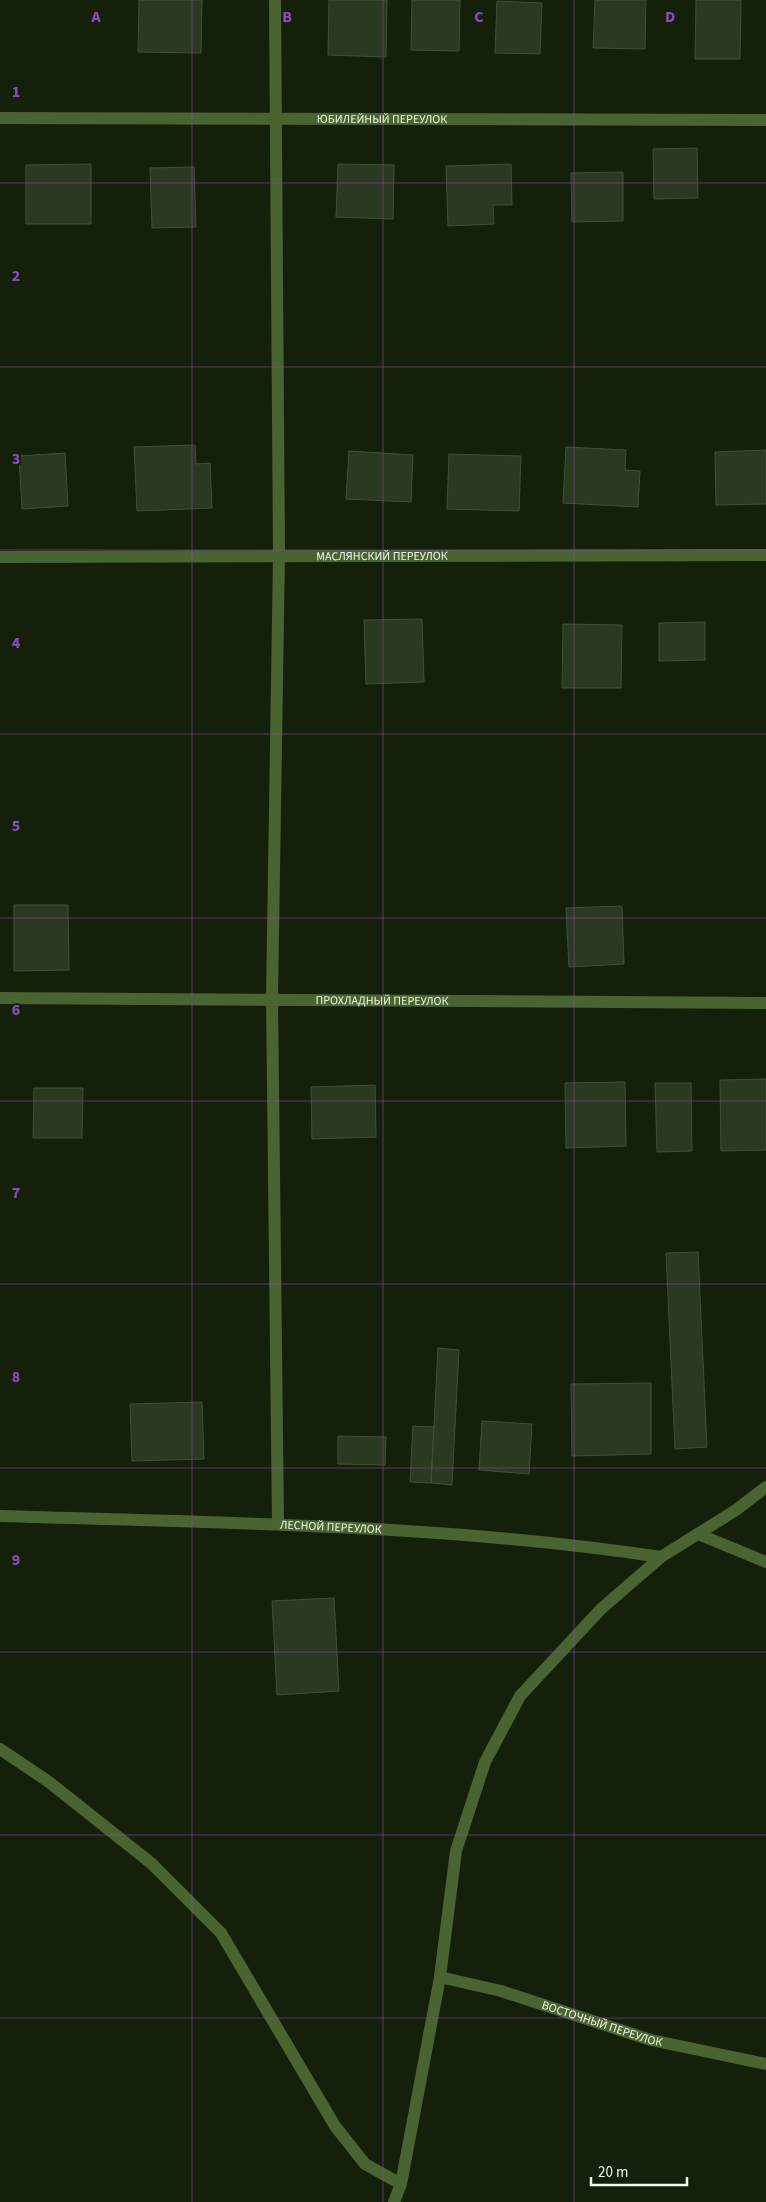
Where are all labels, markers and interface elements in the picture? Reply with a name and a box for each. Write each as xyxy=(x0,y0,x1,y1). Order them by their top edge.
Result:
text: A xyxy=(90,6,101,28)
text: B xyxy=(282,6,292,28)
text: C xyxy=(474,6,484,28)
text: D xyxy=(665,6,675,28)
text: 1 xyxy=(12,81,20,103)
street label: ЮБИЛЕЙНЫЙ ПЕРЕУЛОК xyxy=(317,111,447,128)
text: 2 xyxy=(12,265,20,287)
text: 3 xyxy=(12,448,20,470)
street label: МАСЛЯНСКИЙ ПЕРЕУЛОК xyxy=(316,548,448,565)
text: 4 xyxy=(12,632,21,654)
text: 5 xyxy=(12,815,20,837)
street label: ПРОХЛАДНЫЙ ПЕРЕУЛОК xyxy=(315,992,449,1010)
text: 6 xyxy=(12,999,20,1021)
text: 7 xyxy=(12,1182,20,1204)
text: 8 xyxy=(12,1366,20,1388)
street label: ЛЕСНОЙ ПЕРЕУЛОК xyxy=(280,1517,382,1538)
text: 9 xyxy=(12,1549,20,1571)
street label: ВОСТОЧНЫЙ ПЕРЕУЛОК xyxy=(540,1997,664,2051)
scale bar xyxy=(591,2154,687,2186)
text: 20 m xyxy=(598,2162,628,2183)

